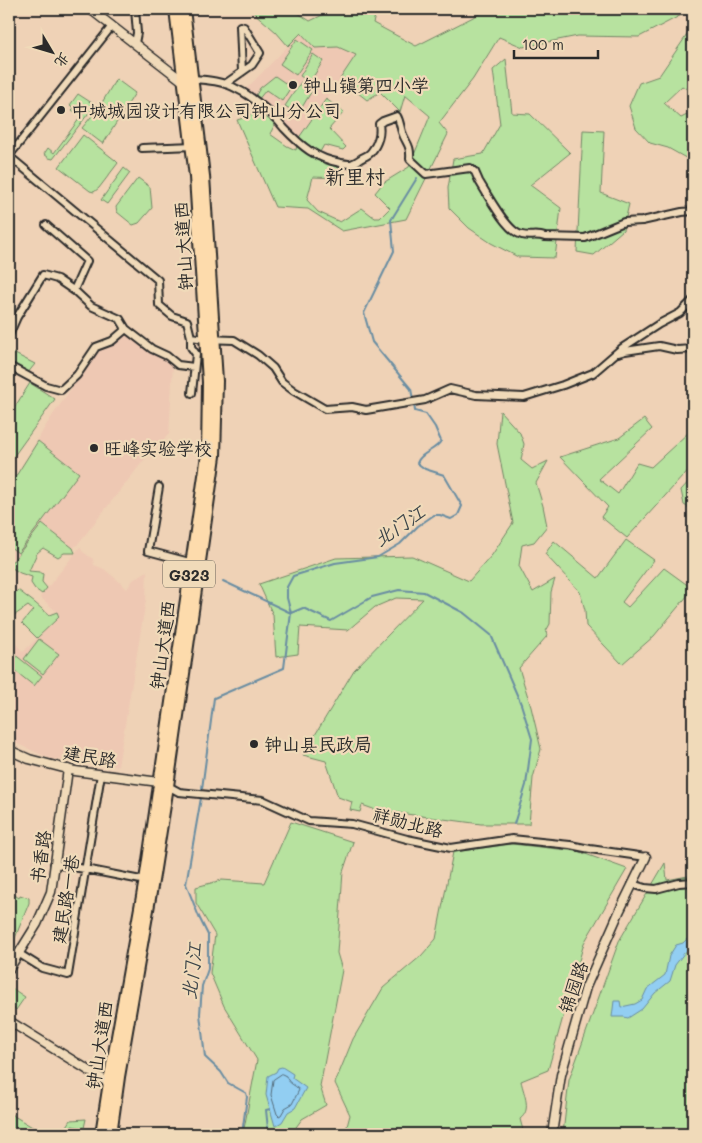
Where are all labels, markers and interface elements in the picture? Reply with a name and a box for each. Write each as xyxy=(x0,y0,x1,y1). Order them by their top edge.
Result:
north arrow xyxy=(28,28,78,78)
scale bar xyxy=(514,28,598,60)
text: 100 m xyxy=(522,34,564,54)
text: 北 xyxy=(51,49,74,72)
place label: 钟山镇第四小学 xyxy=(303,73,429,97)
marker: 钟山镇第四小学 xyxy=(287,79,299,91)
place label: 中城城园设计有限公司钟山分公司 xyxy=(71,98,341,122)
marker: 中城城园设计有限公司钟山分公司 xyxy=(55,104,67,116)
district label: 新里村 xyxy=(325,163,385,189)
street label: 钟山大道西 xyxy=(169,200,197,292)
place label: 旺峰实验学校 xyxy=(104,436,212,460)
marker: 旺峰实验学校 xyxy=(88,442,100,454)
water label: 北门江 xyxy=(368,498,430,551)
road number: G323 xyxy=(163,560,215,588)
street label: 钟山大道西 xyxy=(144,599,180,691)
place label: 钟山县民政局 xyxy=(264,732,372,756)
marker: 钟山县民政局 xyxy=(248,738,260,750)
street label: 建民路 xyxy=(61,739,119,773)
street label: 祥勋北路 xyxy=(370,802,446,842)
street label: 书香路 xyxy=(24,829,56,885)
street label: 建民路一巷 xyxy=(46,853,84,945)
water label: 北门江 xyxy=(176,940,207,1001)
street label: 锦园路 xyxy=(553,958,593,1016)
street label: 钟山大道西 xyxy=(80,999,118,1091)

